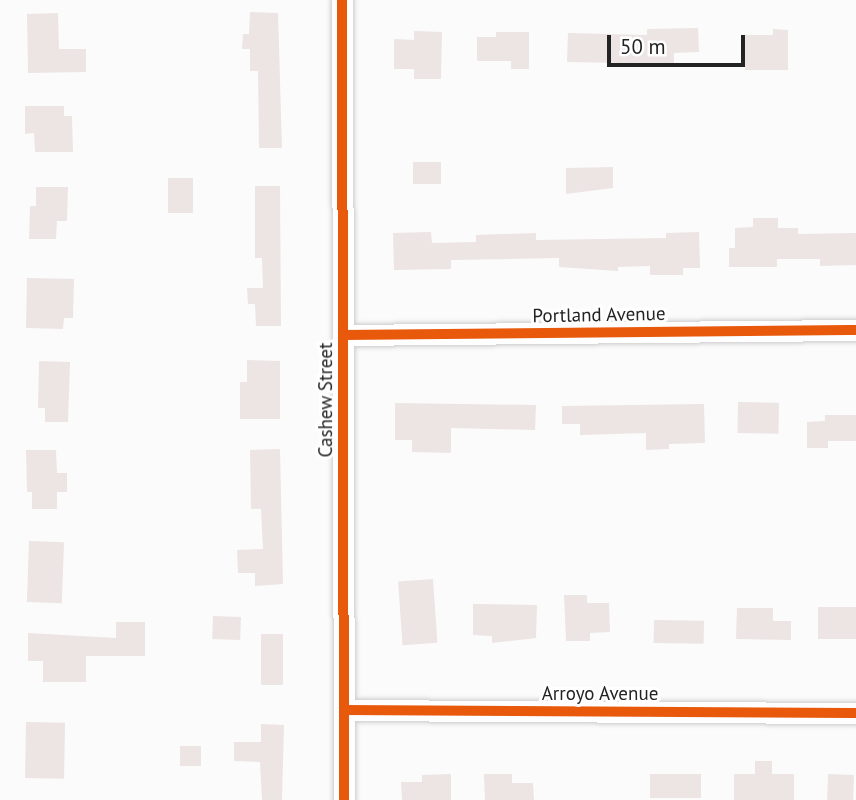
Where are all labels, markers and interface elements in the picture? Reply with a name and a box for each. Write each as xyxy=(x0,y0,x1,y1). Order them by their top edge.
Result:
scale bar xyxy=(611,21,749,65)
text: 50 m xyxy=(620,33,666,60)
street label: Portland Avenue xyxy=(532,302,666,328)
street label: Cashew Street xyxy=(315,342,337,458)
street label: Arroyo Avenue xyxy=(541,683,659,705)

